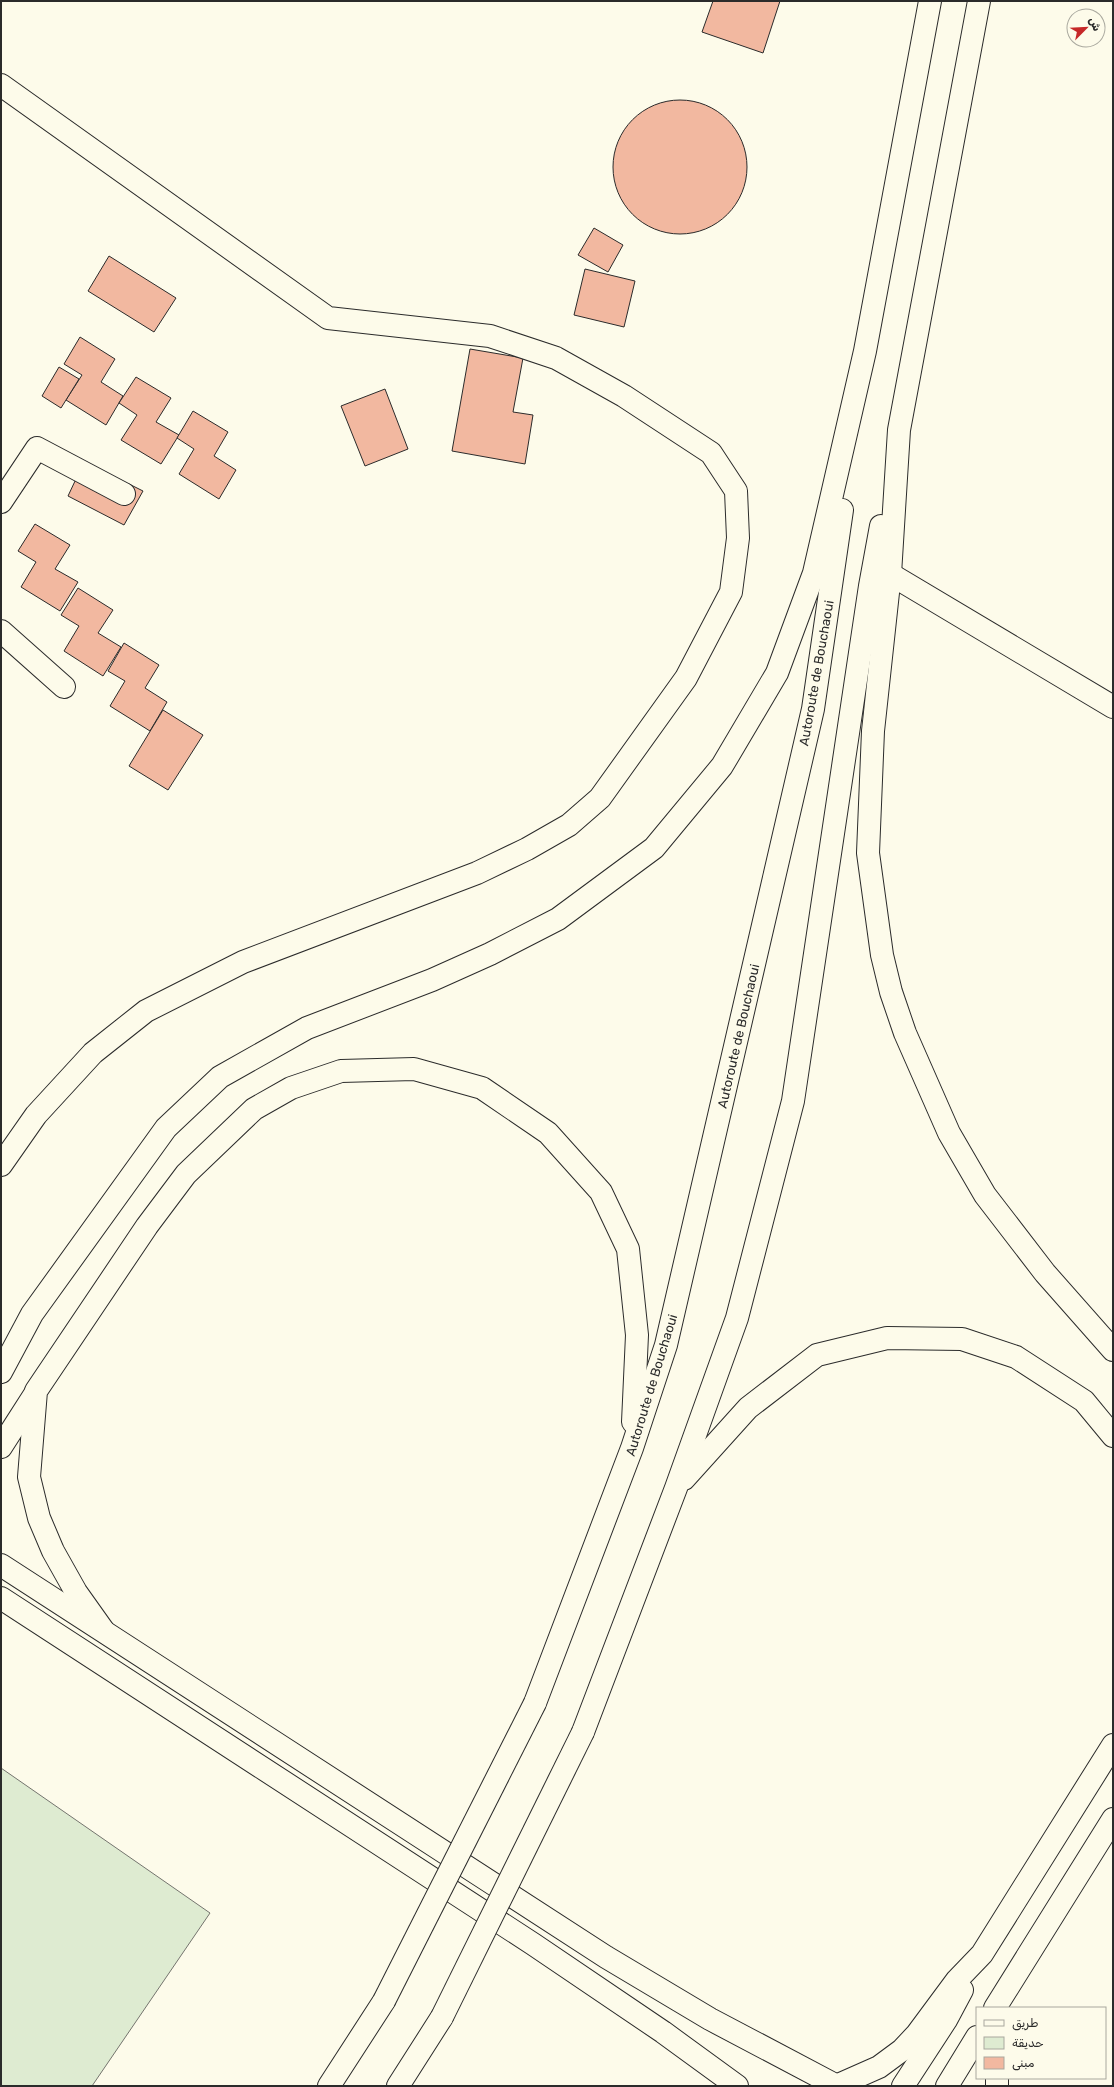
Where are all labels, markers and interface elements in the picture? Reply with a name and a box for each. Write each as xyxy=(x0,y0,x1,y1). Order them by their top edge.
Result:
north arrow xyxy=(1066,8,1106,48)
text: ش xyxy=(1086,15,1103,33)
street label: Autoroute de Bouchaoui xyxy=(796,599,837,747)
street label: Autoroute de Bouchaoui xyxy=(715,963,762,1110)
street label: Autoroute de Bouchaoui xyxy=(623,1312,680,1458)
legend xyxy=(976,2007,1106,2079)
text: طريق xyxy=(1012,2016,1038,2031)
text: حديقة xyxy=(1012,2036,1044,2050)
text: مبنى xyxy=(1012,2056,1035,2071)

